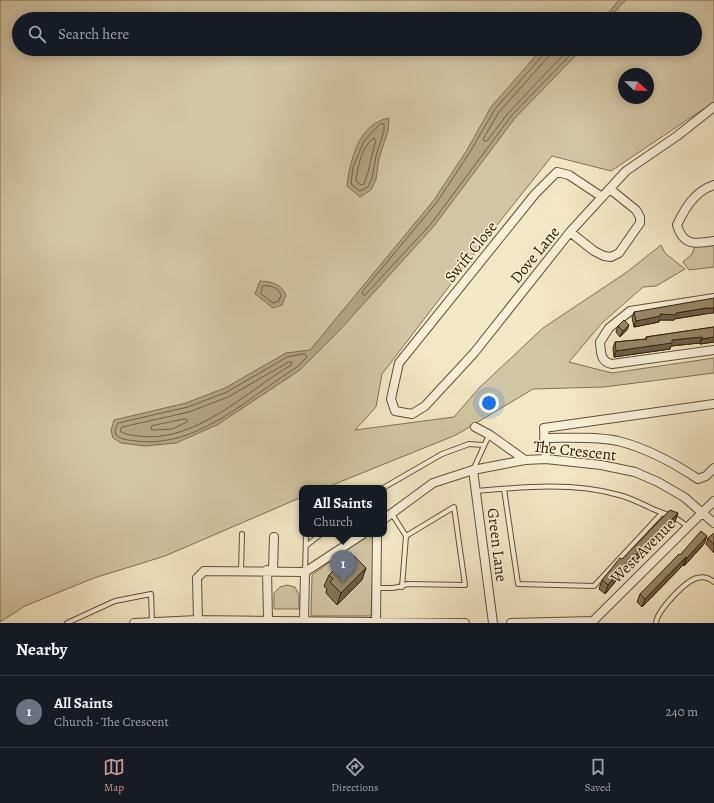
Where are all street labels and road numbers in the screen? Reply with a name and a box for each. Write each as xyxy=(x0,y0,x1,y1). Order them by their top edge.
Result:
street label: Swift Close xyxy=(439,217,503,287)
street label: Dove Lane xyxy=(505,222,565,288)
street label: The Crescent xyxy=(532,436,618,466)
street label: Green Lane xyxy=(482,507,512,583)
street label: West Avenue xyxy=(605,514,680,589)

